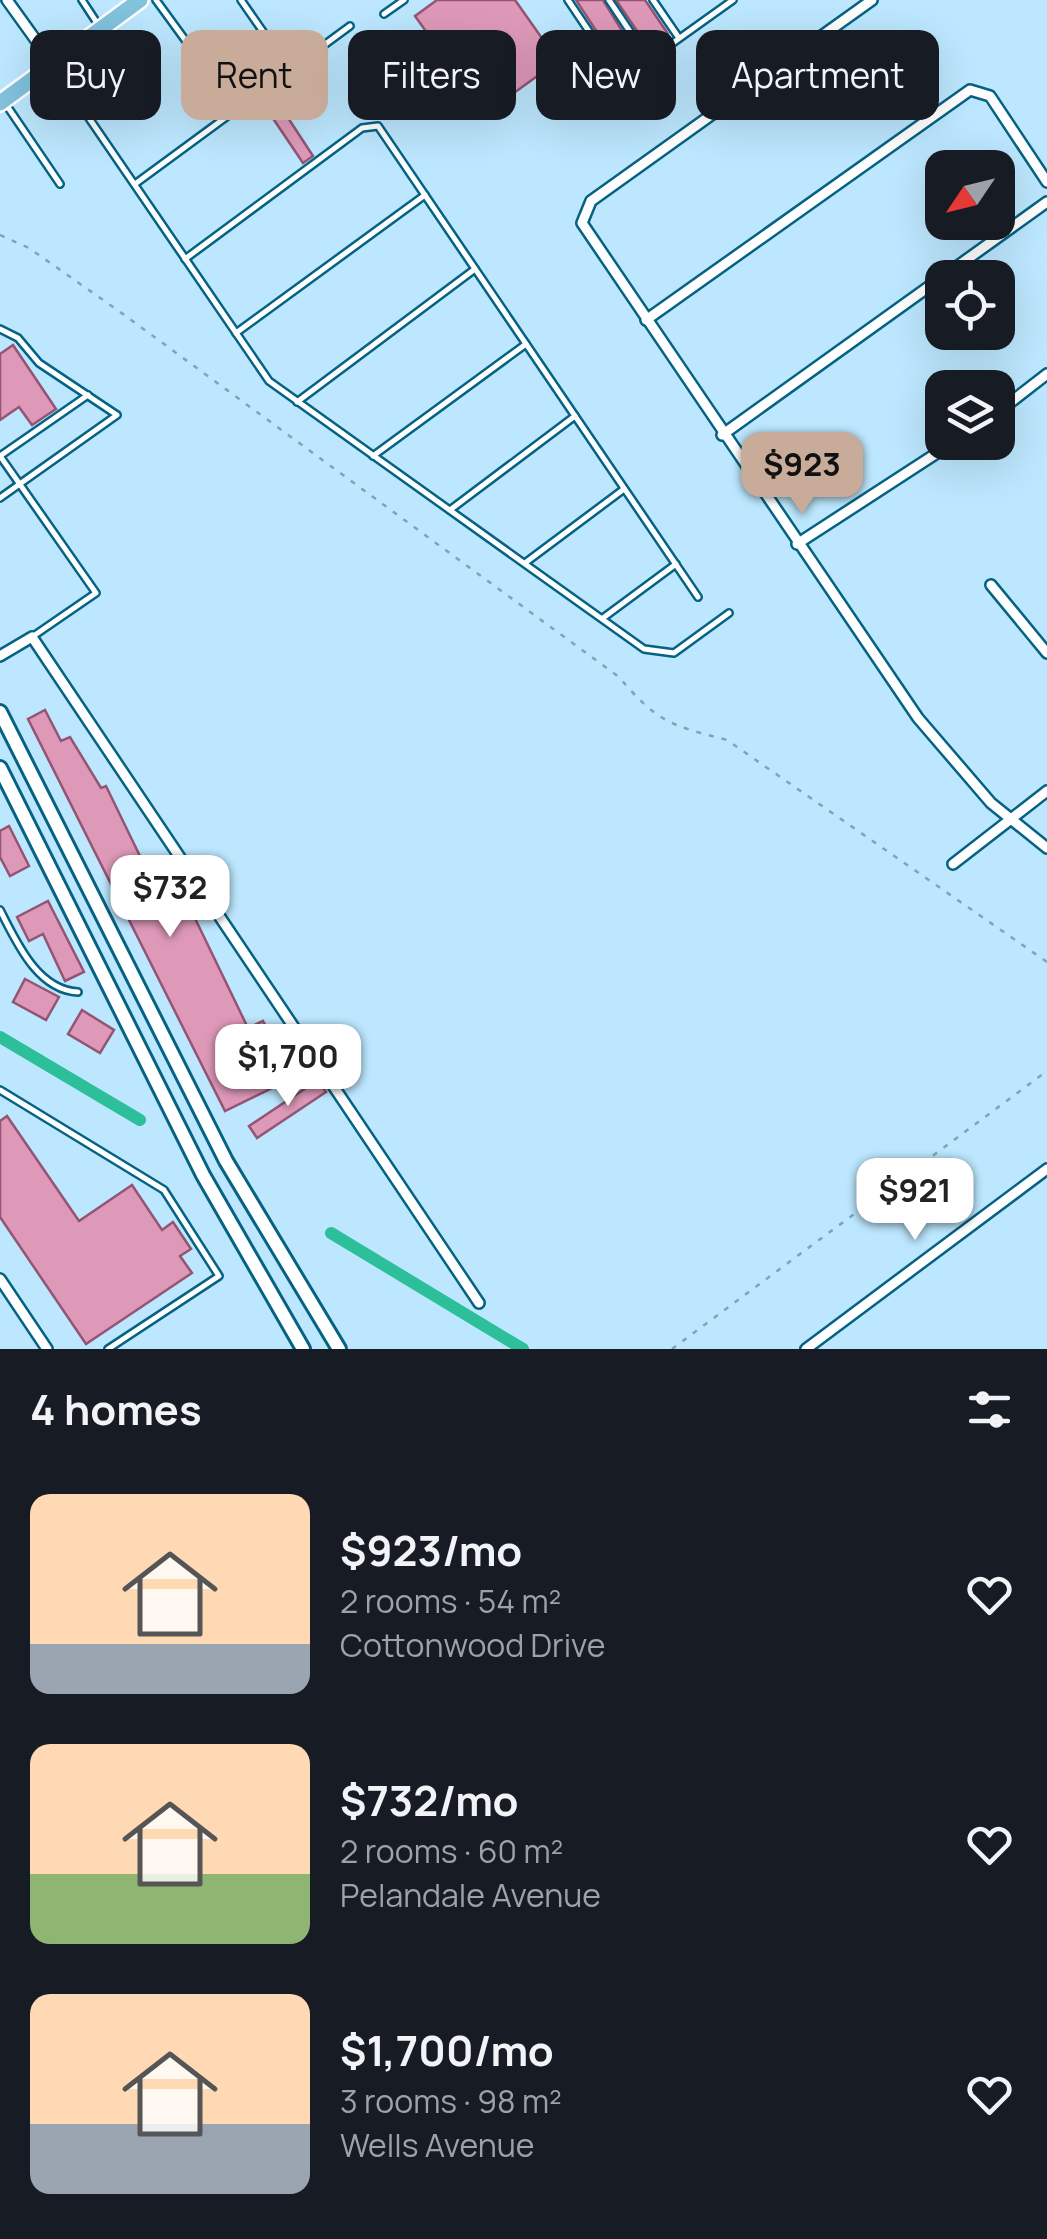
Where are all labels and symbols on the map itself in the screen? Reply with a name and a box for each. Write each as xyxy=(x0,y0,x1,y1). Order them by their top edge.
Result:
north arrow xyxy=(925,150,1015,240)
pin: $923 xyxy=(743,432,861,517)
pin: $732 xyxy=(111,855,229,940)
pin: $1,700 xyxy=(207,1024,369,1109)
pin: $921 xyxy=(856,1158,974,1243)

